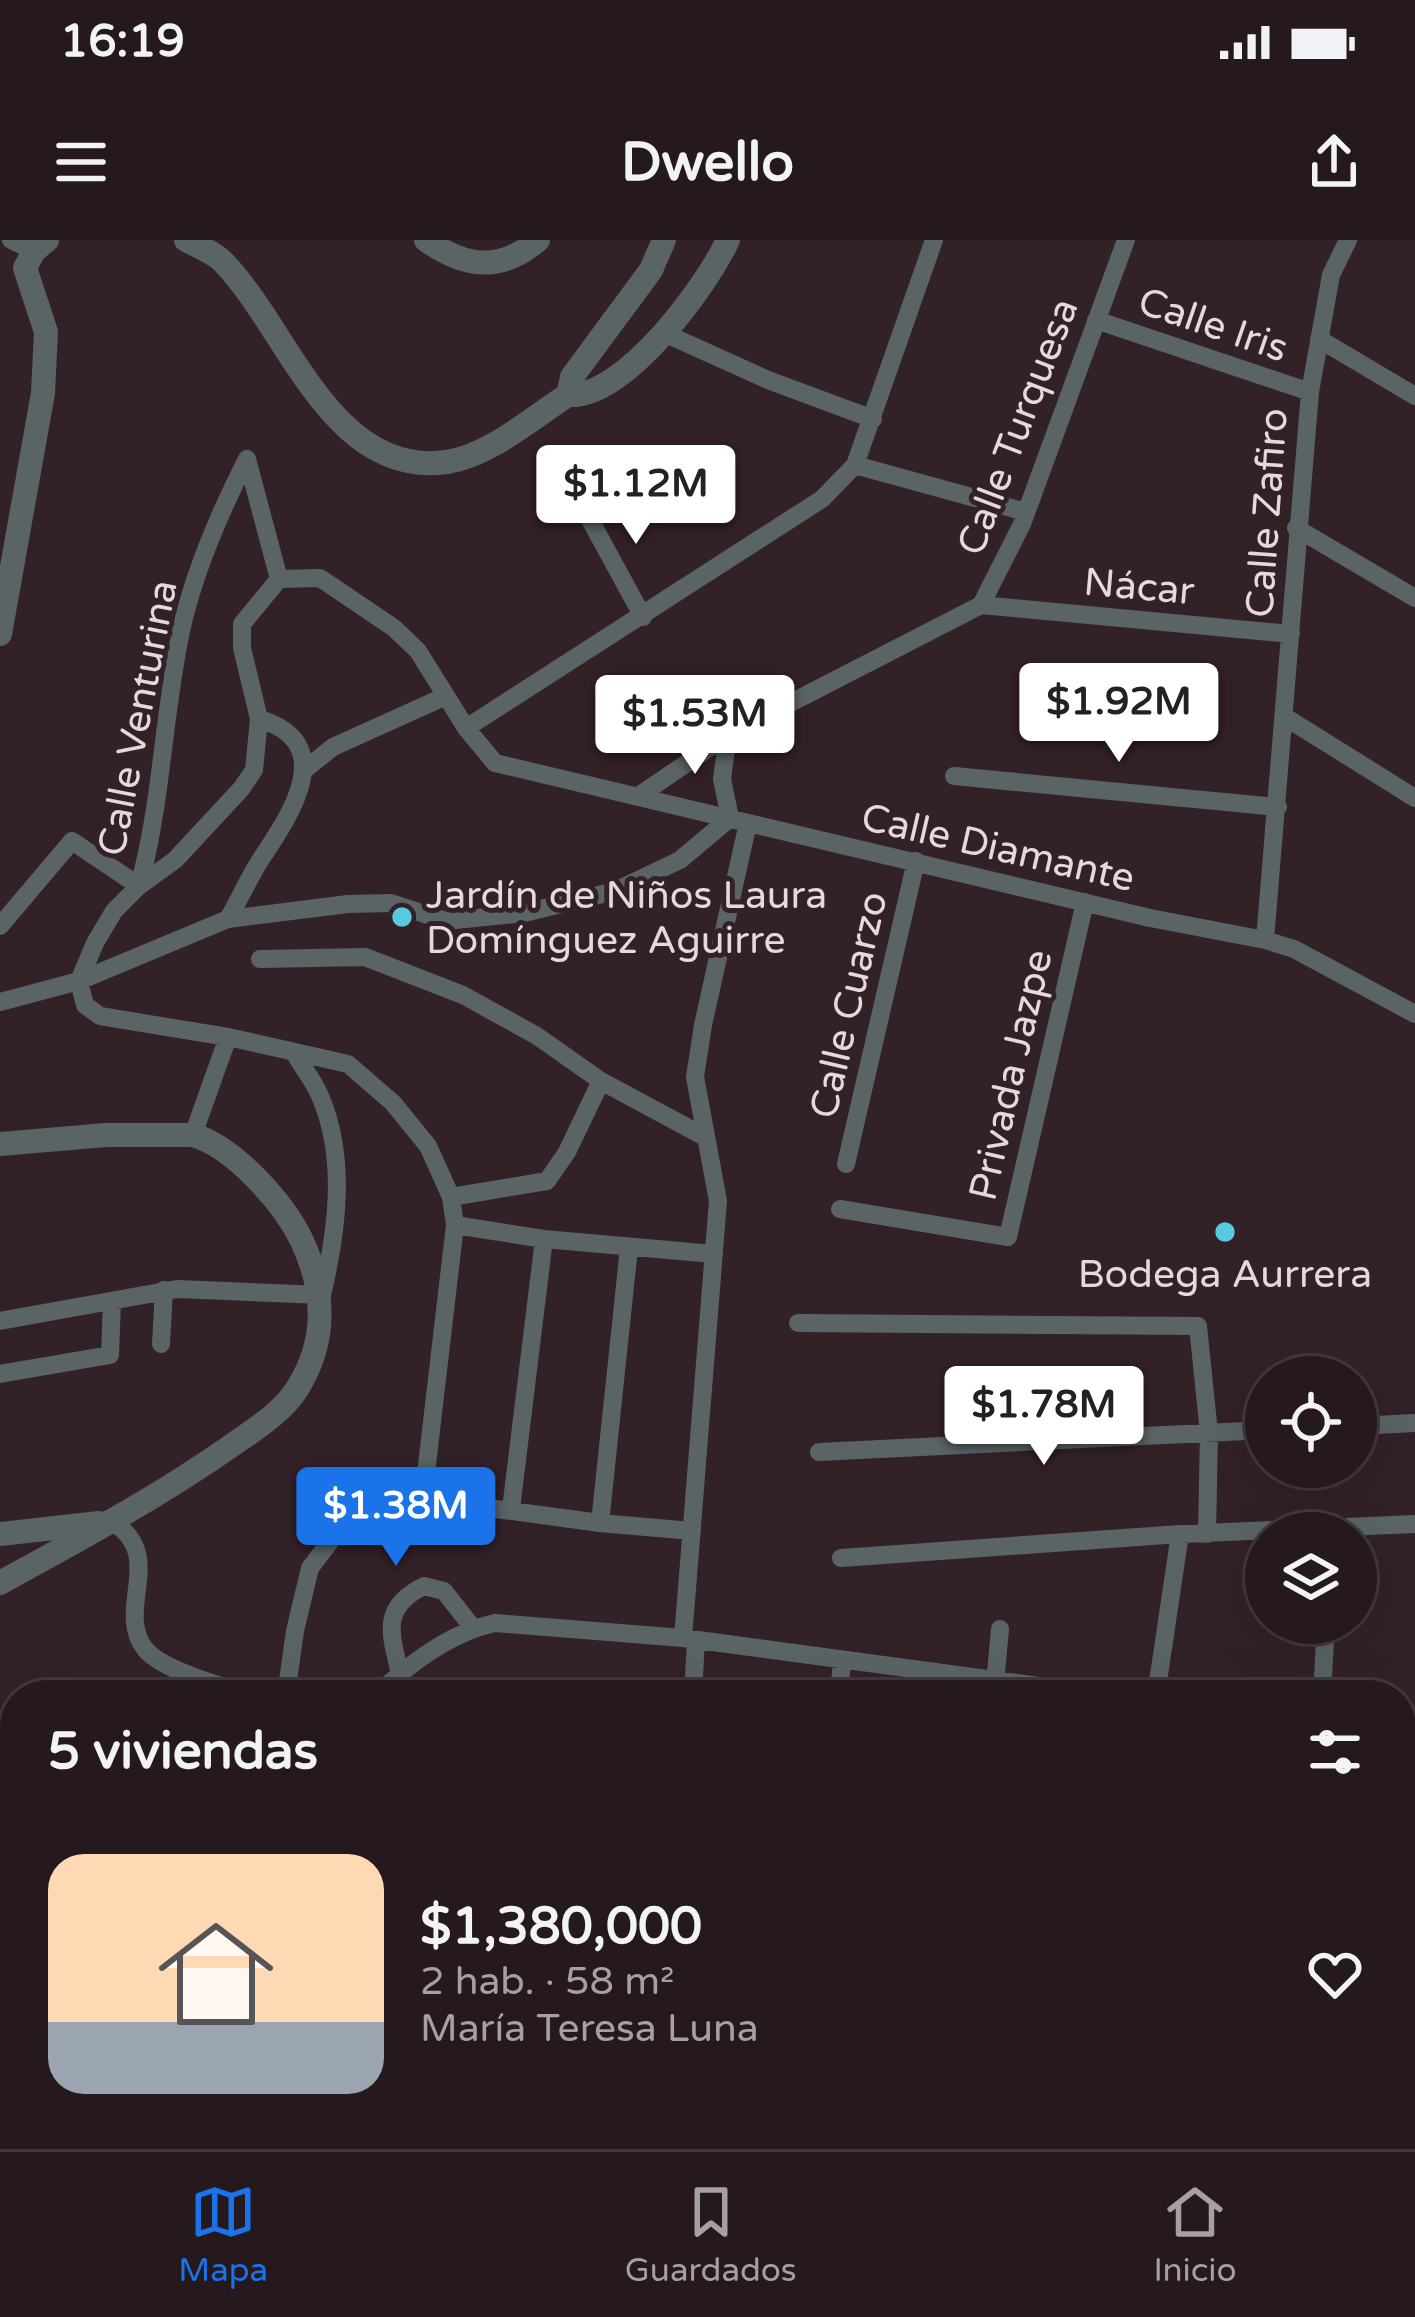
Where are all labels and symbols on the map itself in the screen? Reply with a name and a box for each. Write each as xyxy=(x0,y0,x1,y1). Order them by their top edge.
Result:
street label: Calle Iris xyxy=(1132,278,1294,372)
street label: Calle Turquesa xyxy=(947,292,1089,562)
street label: Calle Zafiro xyxy=(1236,407,1298,619)
pin: $1.12M xyxy=(538,445,734,547)
street label: Nácar xyxy=(1082,559,1196,615)
street label: Calle Venturina xyxy=(88,576,188,860)
pin: $1.92M xyxy=(1021,663,1217,765)
pin: $1.53M xyxy=(597,675,793,777)
street label: Calle Diamante xyxy=(857,794,1139,902)
place label: Jardín de Niños Laura Domínguez Aguirre xyxy=(426,872,827,964)
street label: Calle Cuarzo xyxy=(800,887,898,1123)
marker: Jardín de Niños Laura Domínguez Aguirre xyxy=(389,904,415,930)
street label: Privada Jazpe xyxy=(959,945,1063,1205)
marker: Bodega Aurrera xyxy=(1212,1219,1238,1245)
place label: Bodega Aurrera xyxy=(1078,1251,1372,1298)
pin: $1.78M xyxy=(946,1366,1142,1468)
pin: $1.38M xyxy=(298,1467,494,1569)

